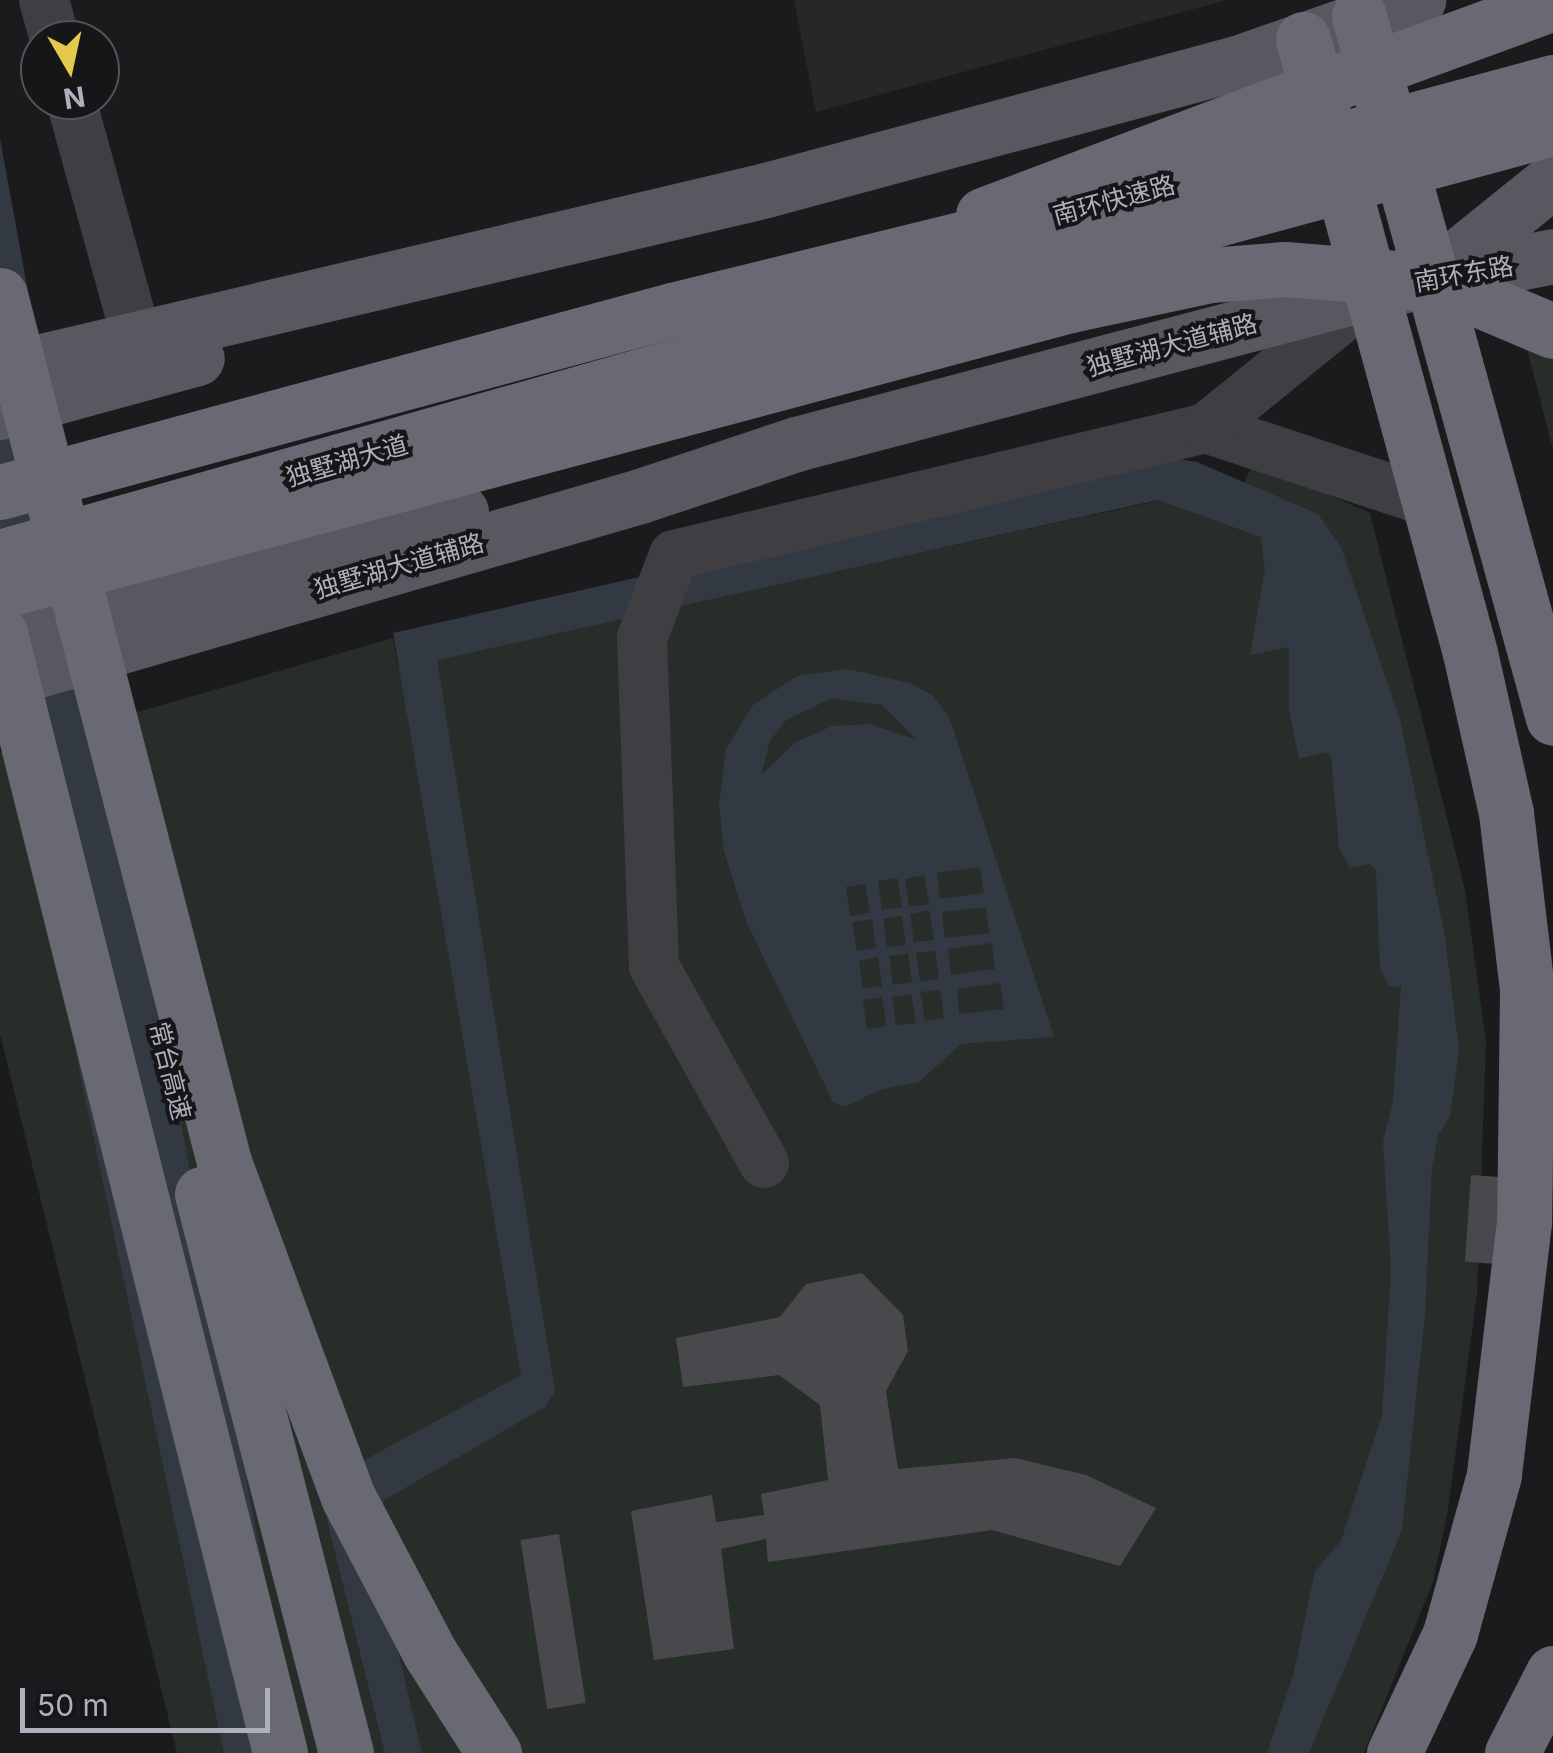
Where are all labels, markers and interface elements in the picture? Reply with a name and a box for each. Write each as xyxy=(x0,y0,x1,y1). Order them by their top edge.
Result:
north arrow xyxy=(20,20,120,120)
text: N xyxy=(61,79,88,116)
street label: 南环快速路 xyxy=(1050,169,1178,231)
street label: 南环东路 xyxy=(1412,251,1516,297)
street label: 独墅湖大道辅路 xyxy=(1084,308,1260,382)
street label: 独墅湖大道 xyxy=(283,429,411,493)
street label: 独墅湖大道辅路 xyxy=(311,527,487,605)
street label: 常台高速 xyxy=(143,1019,197,1123)
scale bar xyxy=(25,1668,275,1730)
text: 50 m xyxy=(37,1687,109,1723)

